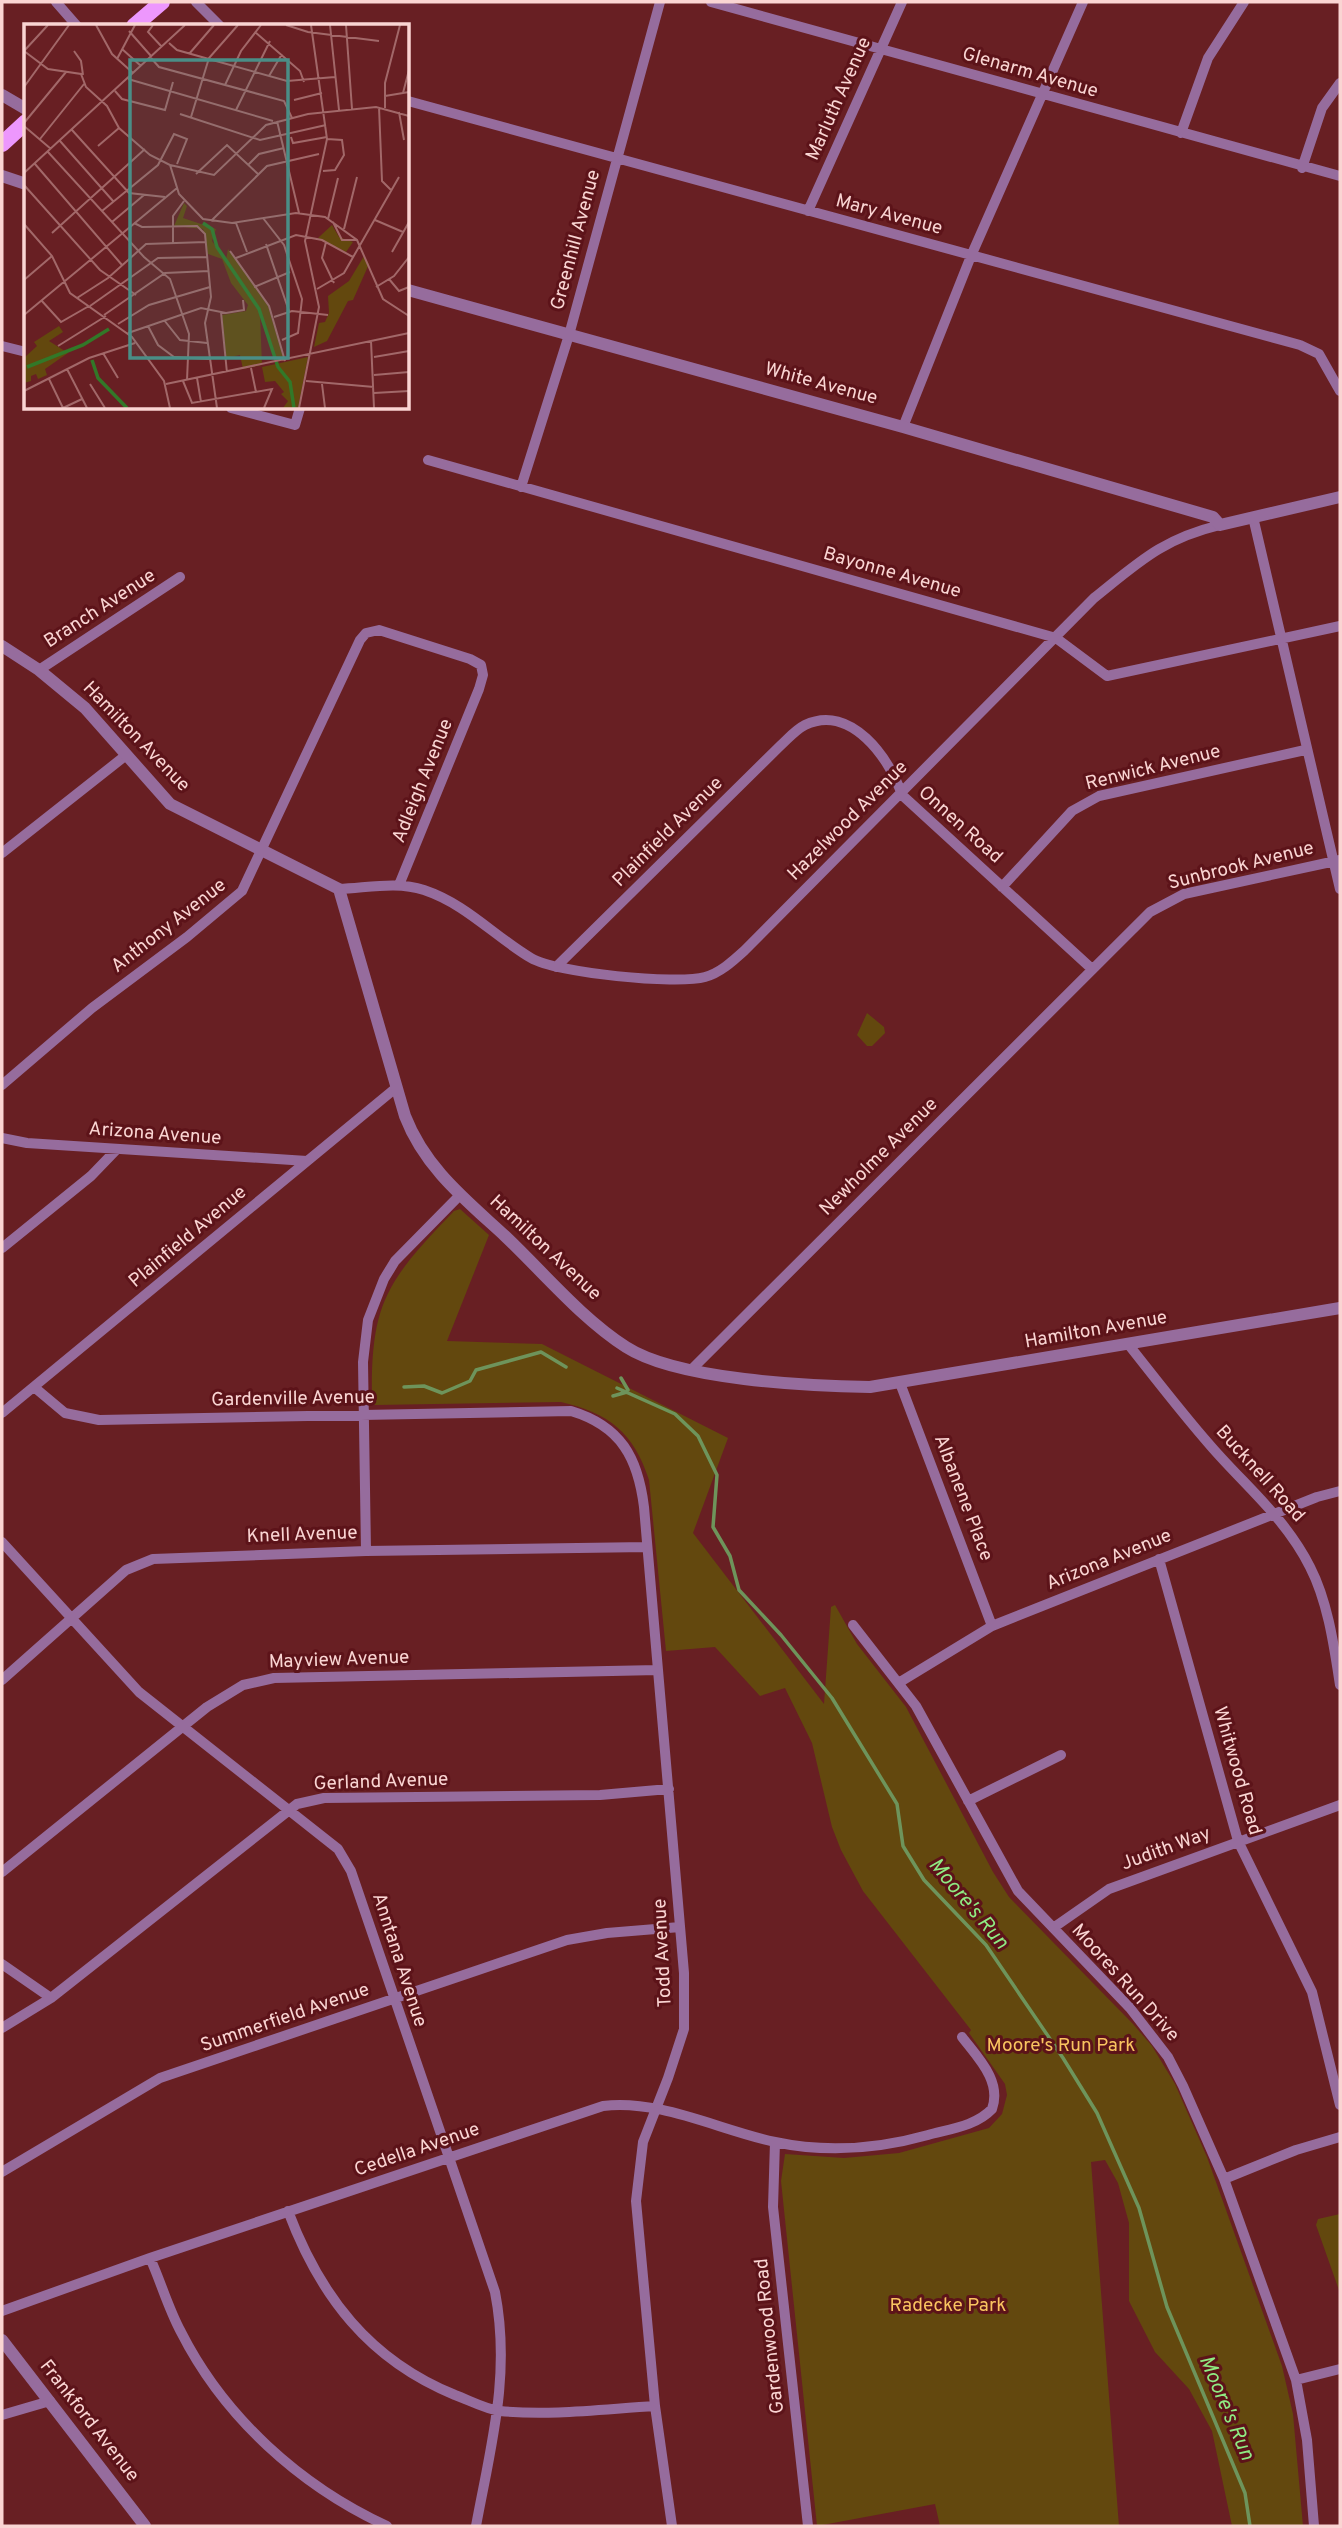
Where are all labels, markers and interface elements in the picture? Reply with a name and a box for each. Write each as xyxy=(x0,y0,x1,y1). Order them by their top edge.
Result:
inset map xyxy=(24,24,410,410)
street label: Marluth Avenue xyxy=(801,34,877,164)
street label: Glenarm Avenue xyxy=(959,42,1101,104)
street label: Greenhill Avenue xyxy=(546,167,606,313)
street label: Mary Avenue xyxy=(833,189,945,241)
street label: White Avenue xyxy=(762,357,880,411)
street label: Bayonne Avenue xyxy=(820,542,964,604)
street label: Branch Avenue xyxy=(40,564,160,654)
street label: Hamilton Avenue xyxy=(77,677,195,797)
street label: Adleigh Avenue xyxy=(387,715,459,847)
street label: Renwick Avenue xyxy=(1083,740,1223,796)
street label: Hazelwood Avenue xyxy=(783,756,913,886)
street label: Plainfield Avenue xyxy=(608,772,728,892)
street label: Onnen Road xyxy=(913,781,1007,869)
street label: Sunbrook Avenue xyxy=(1166,836,1316,896)
street label: Anthony Avenue xyxy=(107,874,231,978)
street label: Newholme Avenue xyxy=(815,1093,943,1221)
street label: Arizona Avenue xyxy=(88,1117,222,1151)
street label: Plainfield Avenue xyxy=(124,1181,252,1293)
street label: Hamilton Avenue xyxy=(484,1190,606,1306)
street label: Hamilton Avenue xyxy=(1023,1306,1169,1354)
street label: Gardenville Avenue xyxy=(211,1386,375,1412)
street label: Bucknell Road xyxy=(1210,1420,1310,1528)
street label: Albanene Place xyxy=(928,1432,998,1564)
street label: Knell Avenue xyxy=(246,1521,358,1549)
street label: Arizona Avenue xyxy=(1043,1524,1175,1596)
street label: Mayview Avenue xyxy=(268,1646,410,1674)
street label: Whitwood Road xyxy=(1207,1704,1267,1838)
street label: Gerland Avenue xyxy=(313,1768,449,1796)
street label: Judith Way xyxy=(1118,1822,1214,1876)
water label: Moore's Run xyxy=(922,1853,1015,1956)
street label: Anntana Avenue xyxy=(366,1890,432,2030)
street label: Todd Avenue xyxy=(648,1898,678,2008)
street label: Moores Run Drive xyxy=(1066,1919,1184,2047)
street label: Summerfield Avenue xyxy=(197,1978,373,2058)
park label: Moore's Run Park xyxy=(987,2034,1135,2058)
street label: Cedella Avenue xyxy=(351,2117,483,2183)
street label: Gardenwood Road xyxy=(750,2257,790,2415)
park label: Radecke Park xyxy=(890,2294,1006,2318)
water label: Moore's Run xyxy=(1192,2351,1260,2465)
street label: Frankford Avenue xyxy=(34,2355,144,2487)

